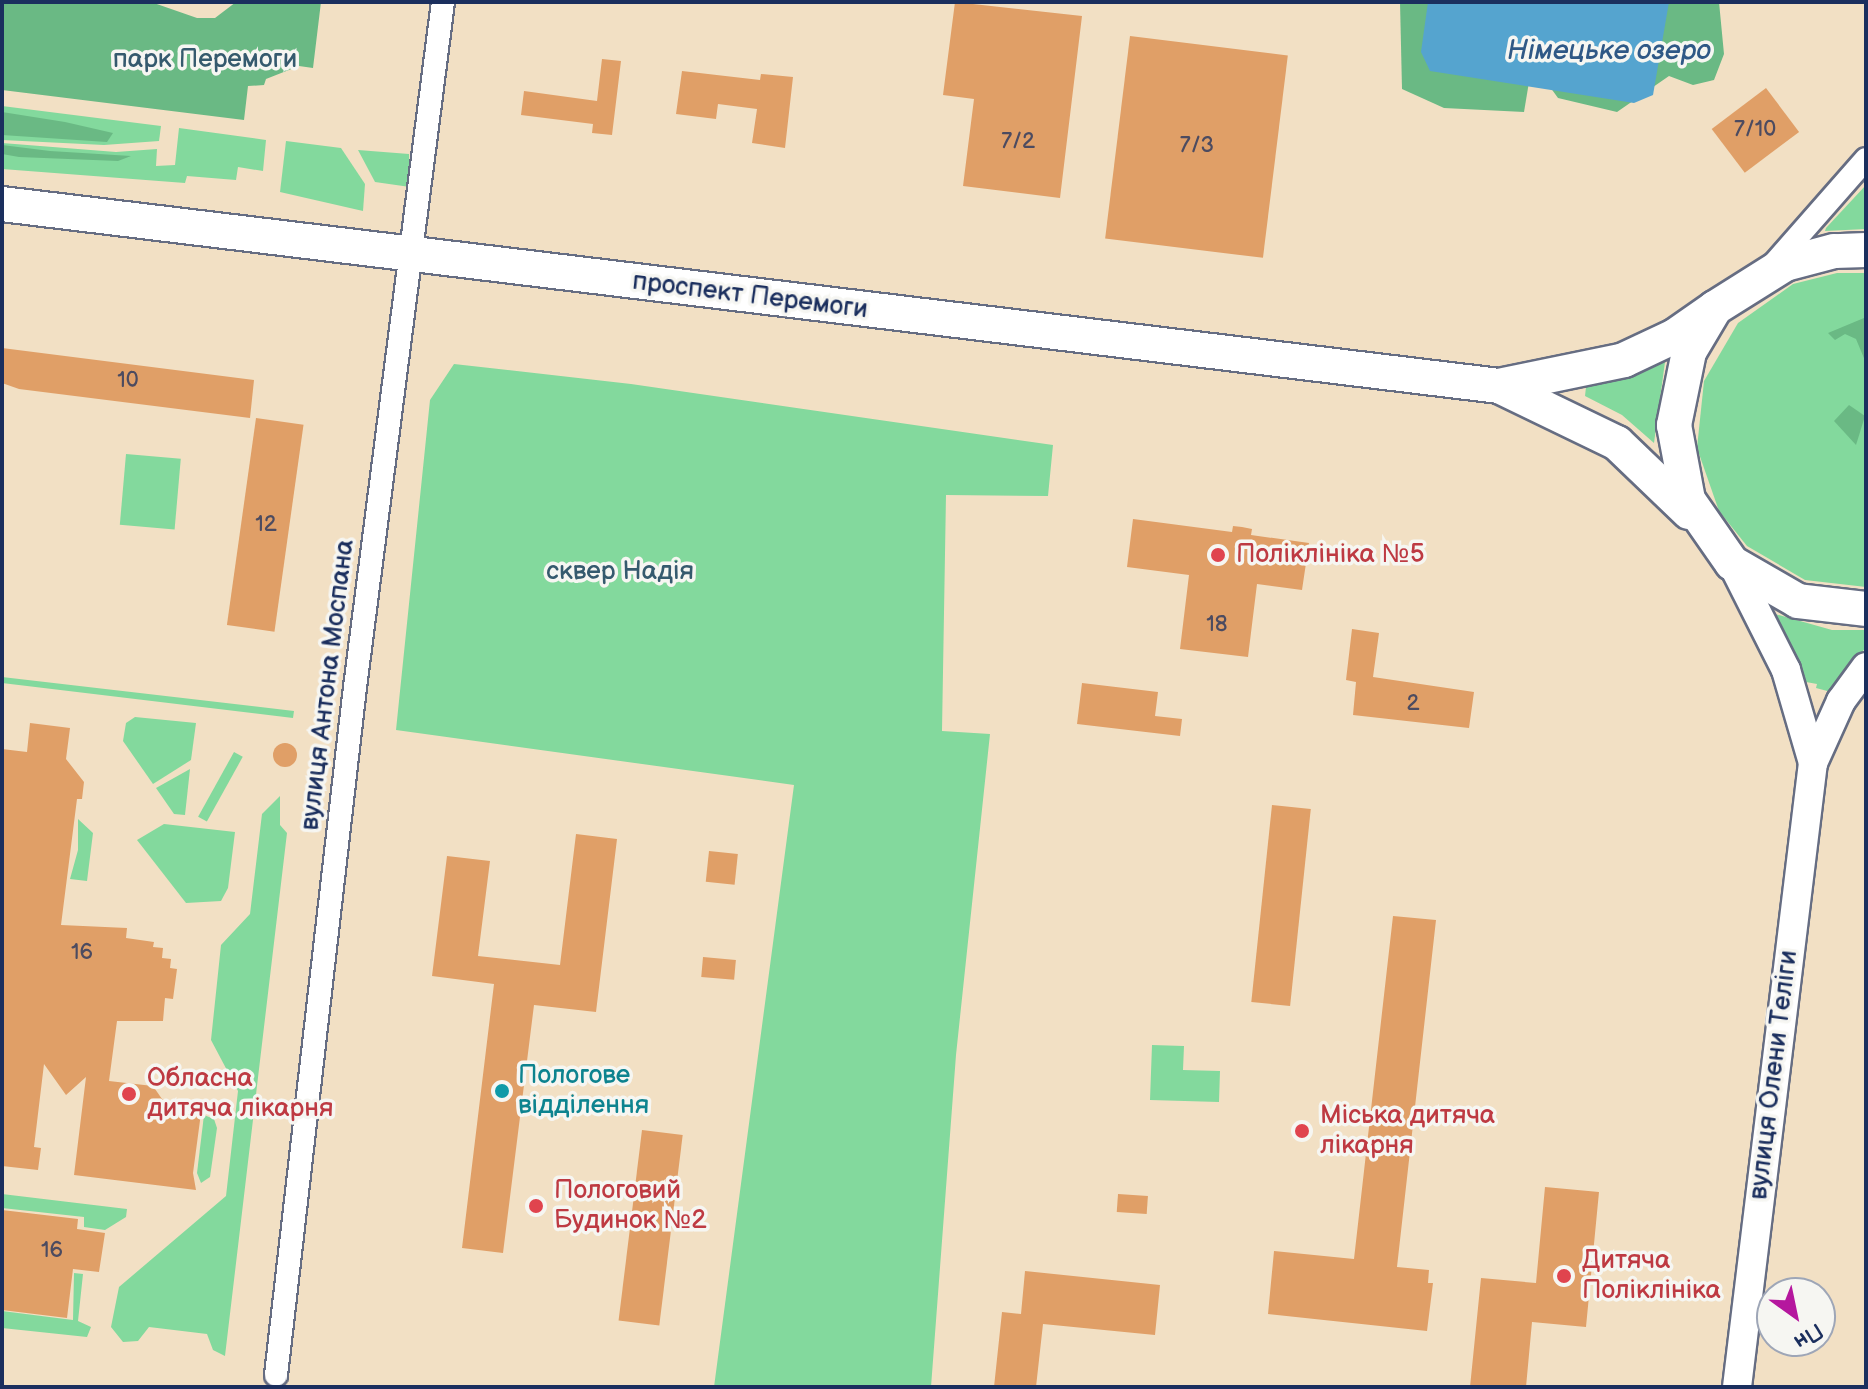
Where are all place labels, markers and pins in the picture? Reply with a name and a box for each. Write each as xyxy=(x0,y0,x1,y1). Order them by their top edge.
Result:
place label: Поліклініка №5 xyxy=(1236,539,1425,571)
marker: Поліклініка №5 xyxy=(1207,544,1229,566)
place label: Пологове відділення xyxy=(518,1060,649,1122)
place label: Обласна дитяча лікарня xyxy=(147,1063,333,1124)
marker: Пологове відділення xyxy=(493,1082,511,1100)
marker: Обласна дитяча лікарня xyxy=(118,1083,140,1105)
place label: Міська дитяча лікарня xyxy=(1320,1100,1495,1162)
marker: Міська дитяча лікарня xyxy=(1291,1120,1313,1142)
place label: Пологовий Будинок №2 xyxy=(554,1175,707,1236)
marker: Пологовий Будинок №2 xyxy=(525,1195,547,1217)
place label: Дитяча Поліклініка xyxy=(1582,1245,1721,1306)
marker: Дитяча Поліклініка xyxy=(1553,1265,1575,1287)

